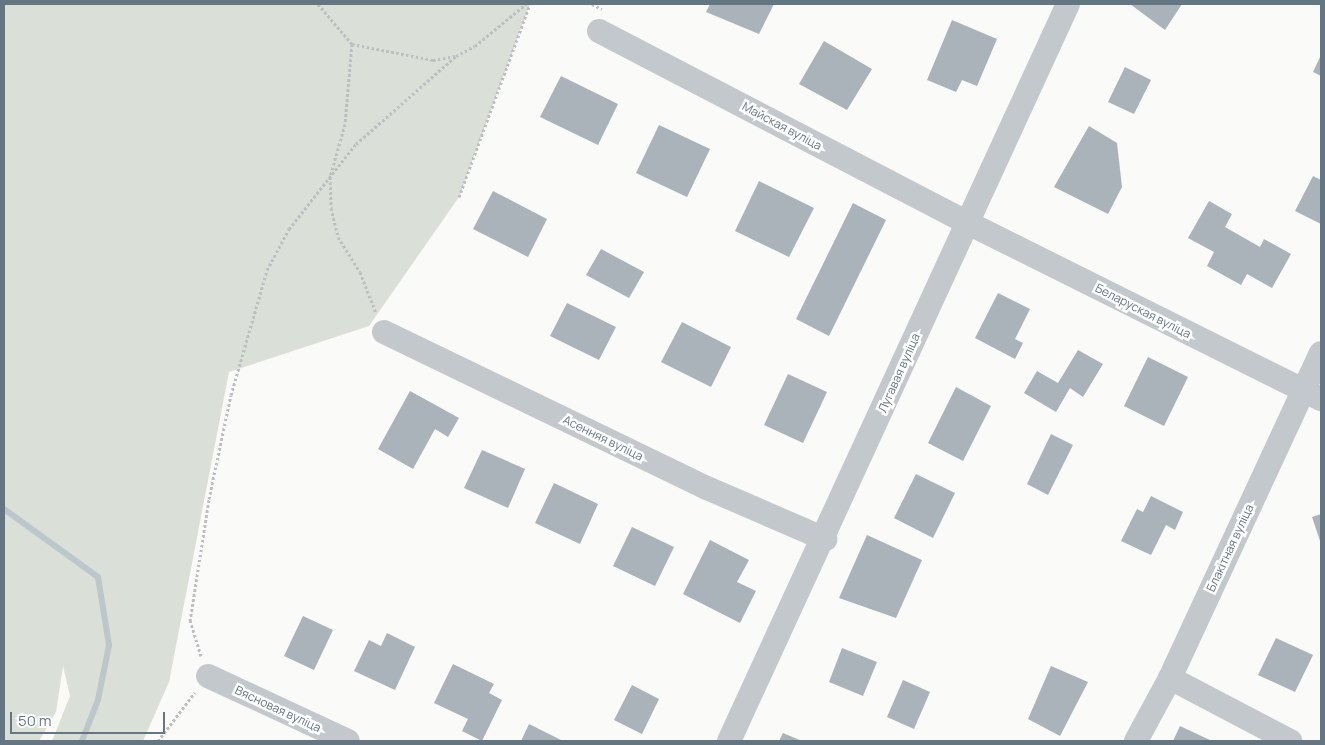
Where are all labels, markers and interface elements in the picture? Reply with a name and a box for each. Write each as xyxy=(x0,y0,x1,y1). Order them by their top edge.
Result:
street label: Майская вуліца xyxy=(740,99,824,153)
street label: Беларуская вуліца xyxy=(1093,281,1193,341)
street label: Лугавая вуліца xyxy=(875,331,923,415)
street label: Асенняя вуліца xyxy=(561,412,645,464)
street label: Блакітная вуліца xyxy=(1203,502,1257,594)
street label: Вясновая вуліца xyxy=(233,683,323,735)
scale bar xyxy=(12,702,168,734)
text: 50 m xyxy=(18,710,52,731)

